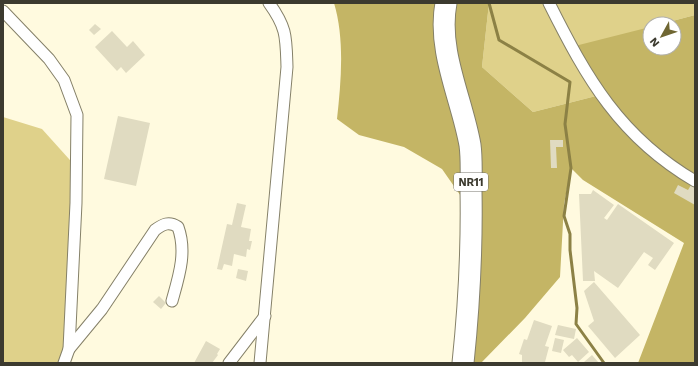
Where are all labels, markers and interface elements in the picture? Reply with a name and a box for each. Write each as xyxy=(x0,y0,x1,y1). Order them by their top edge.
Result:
north arrow xyxy=(642,16,682,56)
text: N xyxy=(647,35,662,49)
road number: NR11 xyxy=(454,173,488,191)

